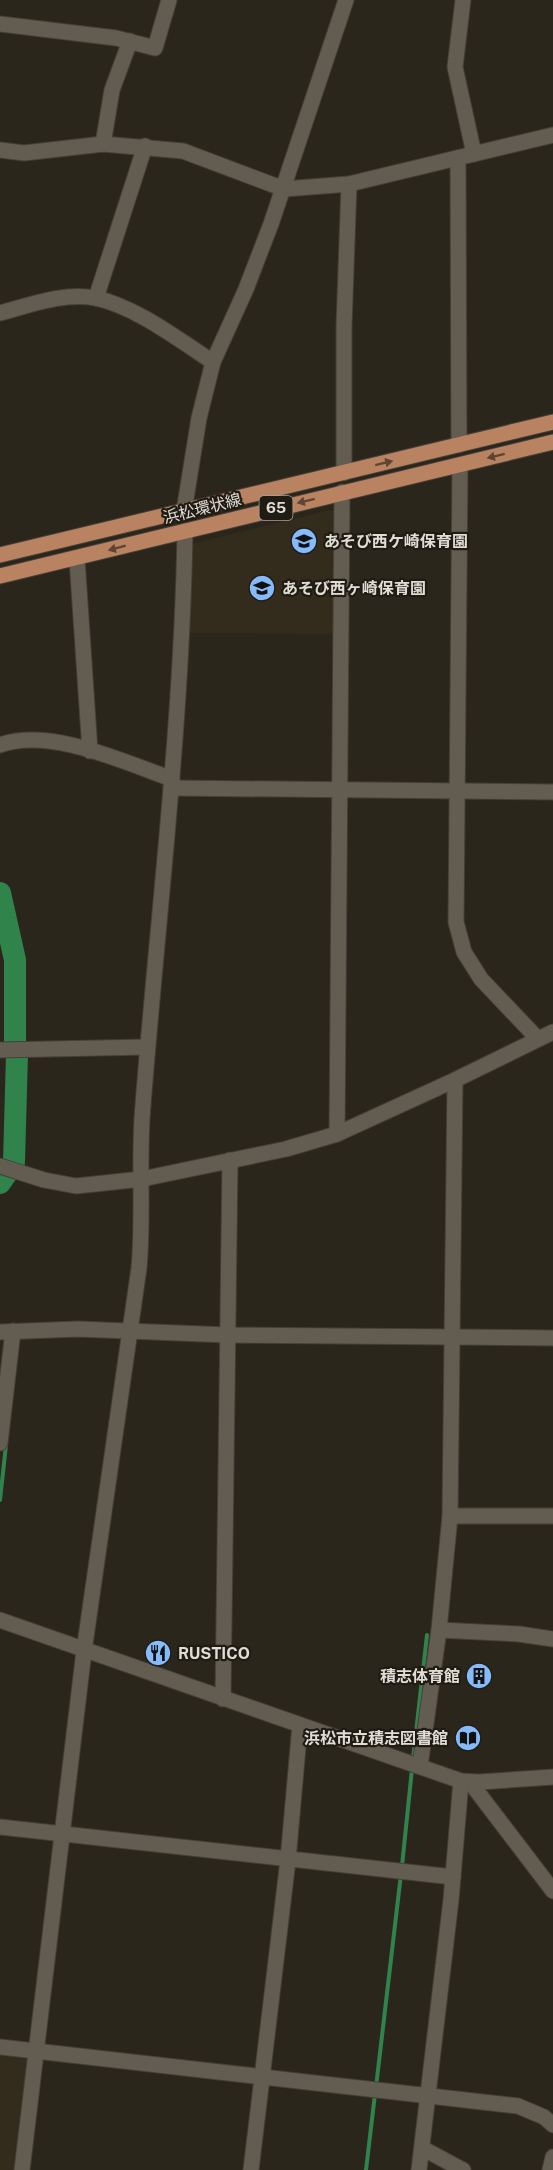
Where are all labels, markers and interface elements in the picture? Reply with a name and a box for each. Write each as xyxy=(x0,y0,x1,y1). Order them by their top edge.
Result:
one-way arrow xyxy=(487,451,505,461)
one-way arrow xyxy=(374,458,393,468)
street label: 浜松環状線 xyxy=(161,490,243,527)
road number: 65 xyxy=(260,496,292,520)
one-way arrow xyxy=(297,496,316,506)
school or university icon: あそび西ケ崎保育園 xyxy=(289,526,319,556)
place label: あそび西ケ崎保育園 xyxy=(324,532,468,551)
one-way arrow xyxy=(108,544,127,554)
school or university icon: あそび西ヶ崎保育園 xyxy=(247,573,277,603)
place label: あそび西ヶ崎保育園 xyxy=(282,579,426,598)
restaurant icon: RUSTICO xyxy=(143,1638,173,1668)
place label: RUSTICO xyxy=(178,1644,250,1663)
building icon: 積志体育館 xyxy=(464,1661,494,1691)
place label: 積志体育館 xyxy=(380,1667,460,1686)
library icon: 浜松市立積志図書館 xyxy=(453,1723,483,1753)
place label: 浜松市立積志図書館 xyxy=(304,1729,448,1748)

